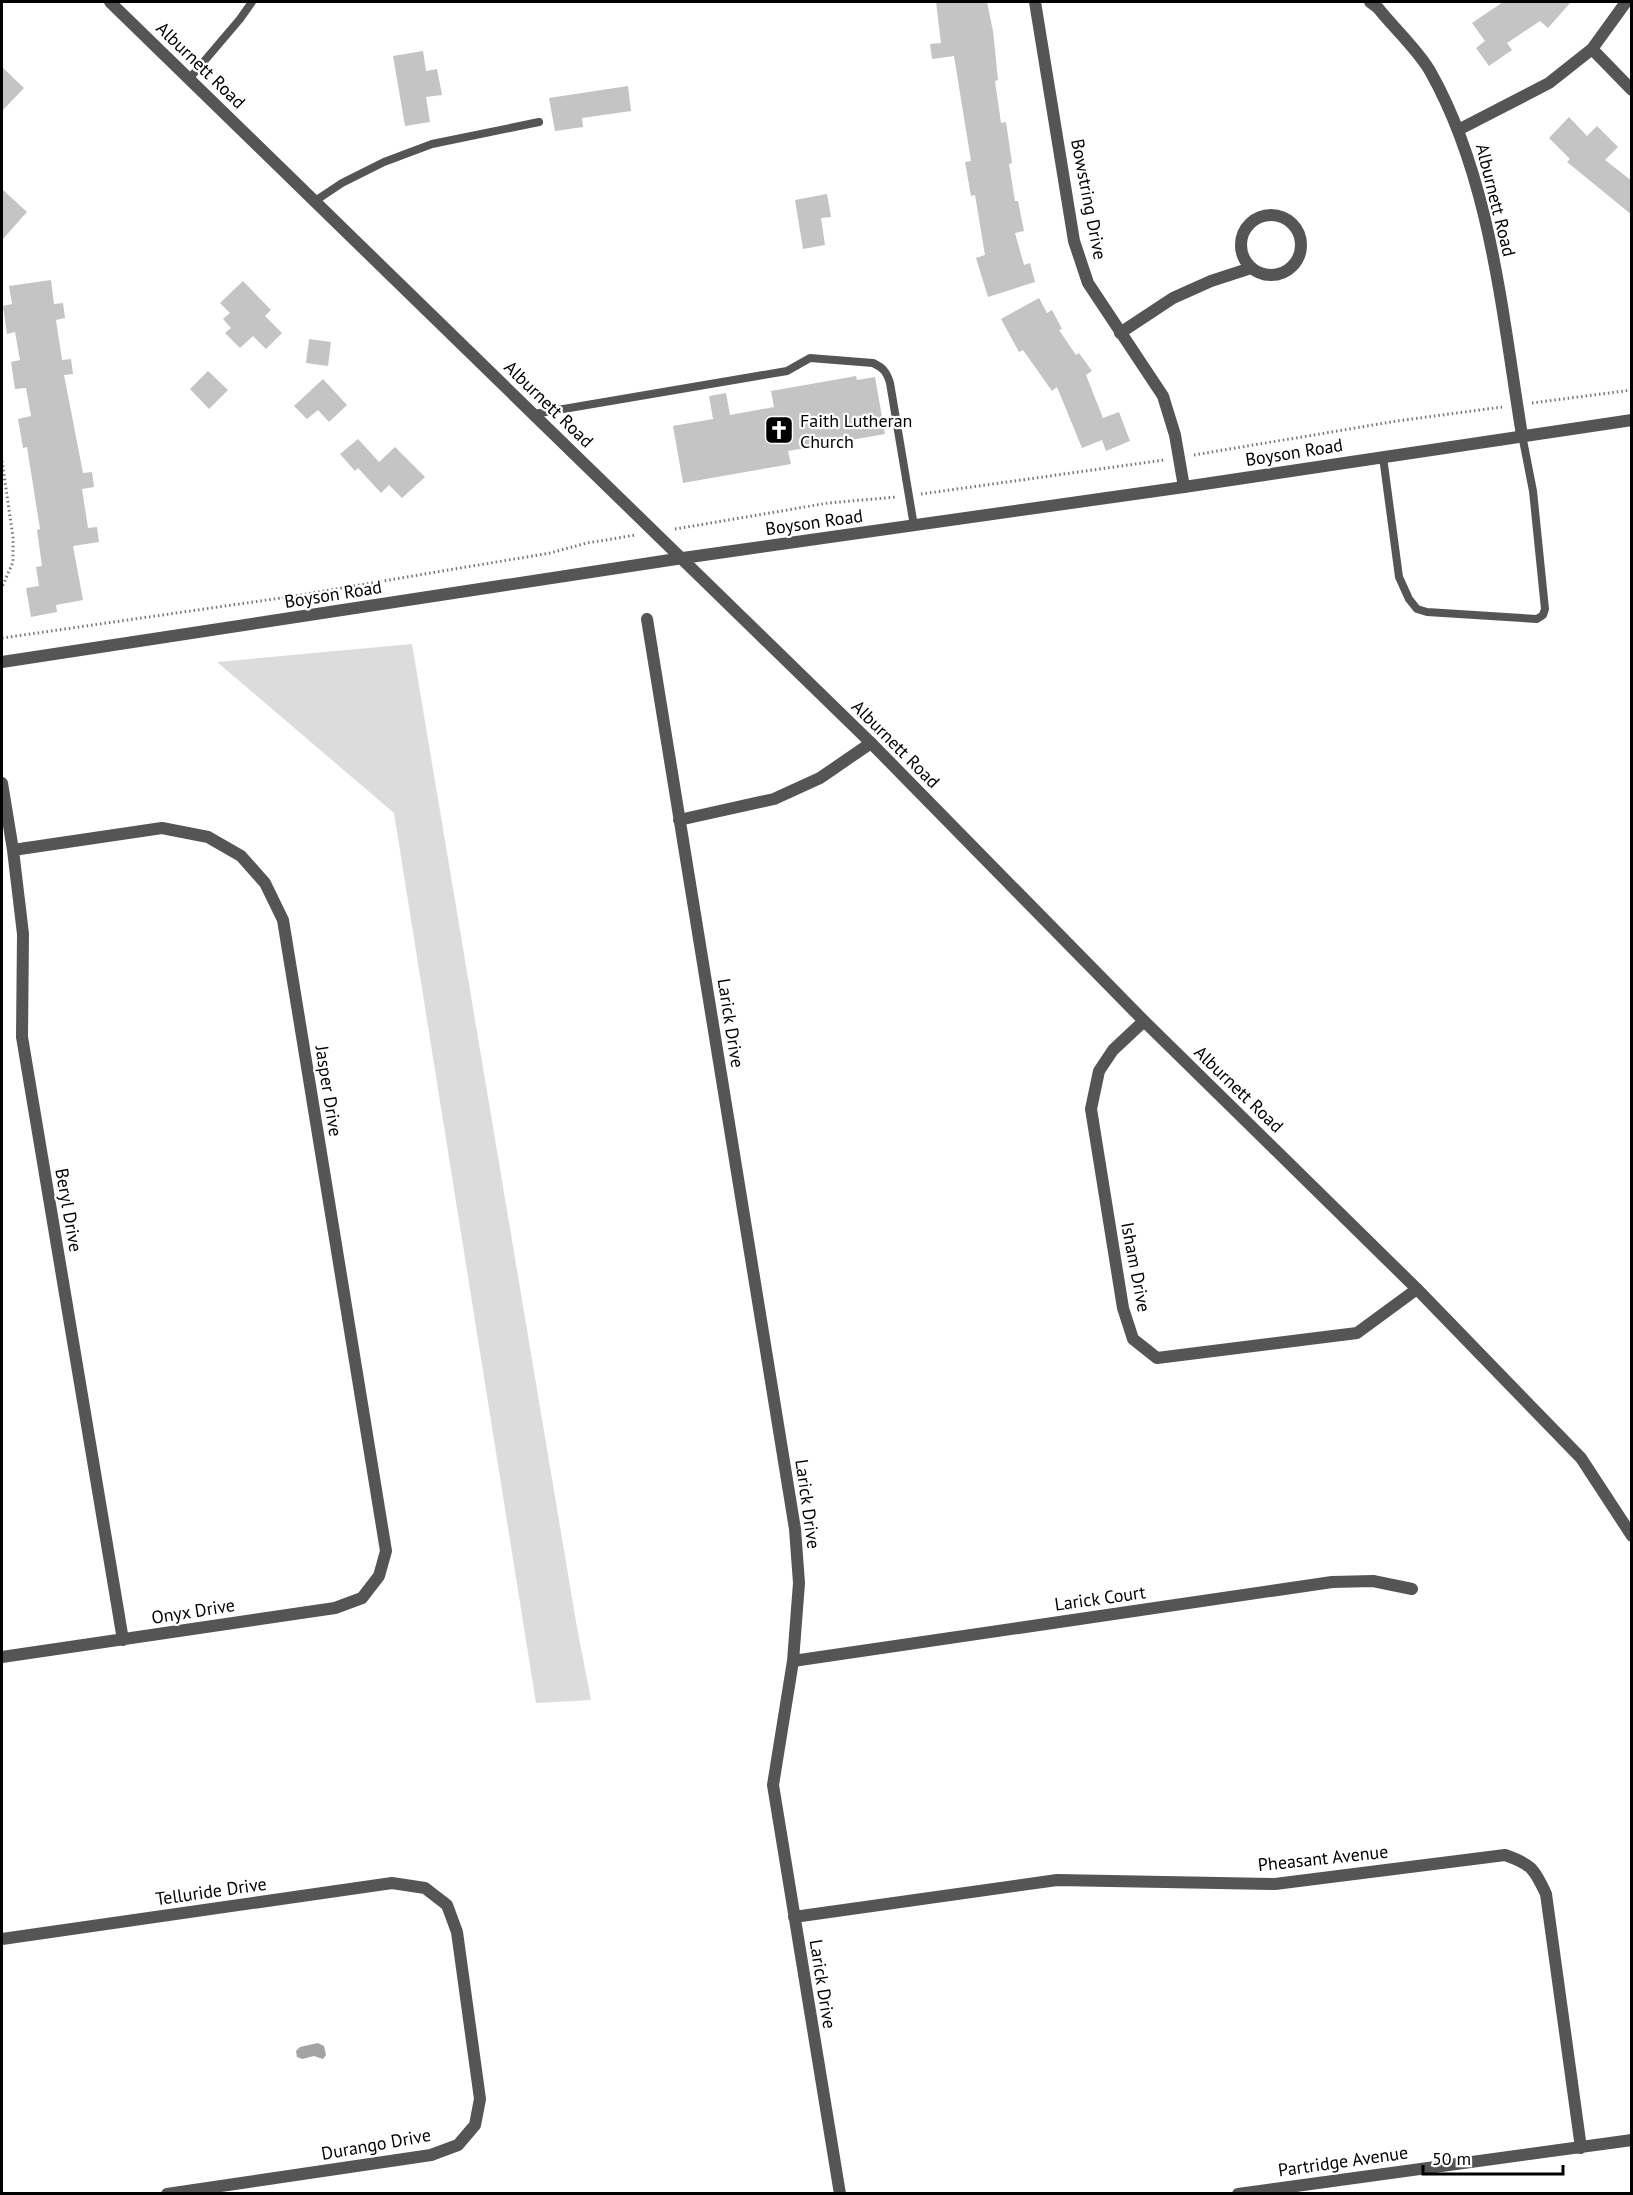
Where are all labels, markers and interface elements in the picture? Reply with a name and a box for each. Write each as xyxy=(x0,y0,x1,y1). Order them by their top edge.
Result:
street label: Alburnett Road xyxy=(151,17,251,113)
street label: Bowstring Drive xyxy=(1066,137,1112,261)
street label: Alburnett Road xyxy=(1471,141,1521,259)
street label: Alburnett Road xyxy=(499,356,599,452)
place label: Faith Lutheran Church xyxy=(800,409,912,453)
church icon: Faith Lutheran Church xyxy=(763,414,795,446)
street label: Boyson Road xyxy=(1244,433,1344,471)
street label: Boyson Road xyxy=(764,504,864,540)
street label: Boyson Road xyxy=(283,575,383,613)
street label: Alburnett Road xyxy=(847,695,945,793)
street label: Larick Drive xyxy=(713,977,749,1069)
street label: Alburnett Road xyxy=(1189,1041,1289,1137)
street label: Jasper Drive xyxy=(310,1043,348,1138)
street label: Beryl Drive xyxy=(50,1166,88,1254)
street label: Isham Drive xyxy=(1116,1220,1156,1314)
street label: Larick Drive xyxy=(790,1458,826,1550)
street label: Larick Court xyxy=(1053,1580,1147,1616)
street label: Onyx Drive xyxy=(150,1593,236,1629)
street label: Pheasant Avenue xyxy=(1257,1840,1389,1876)
street label: Telluride Drive xyxy=(154,1872,268,1910)
street label: Larick Drive xyxy=(805,1938,841,2030)
street label: Durango Drive xyxy=(319,2123,433,2165)
scale bar xyxy=(1423,2138,1562,2176)
street label: Partridge Avenue xyxy=(1277,2140,1409,2182)
text: 50 m xyxy=(1432,2147,1471,2170)

